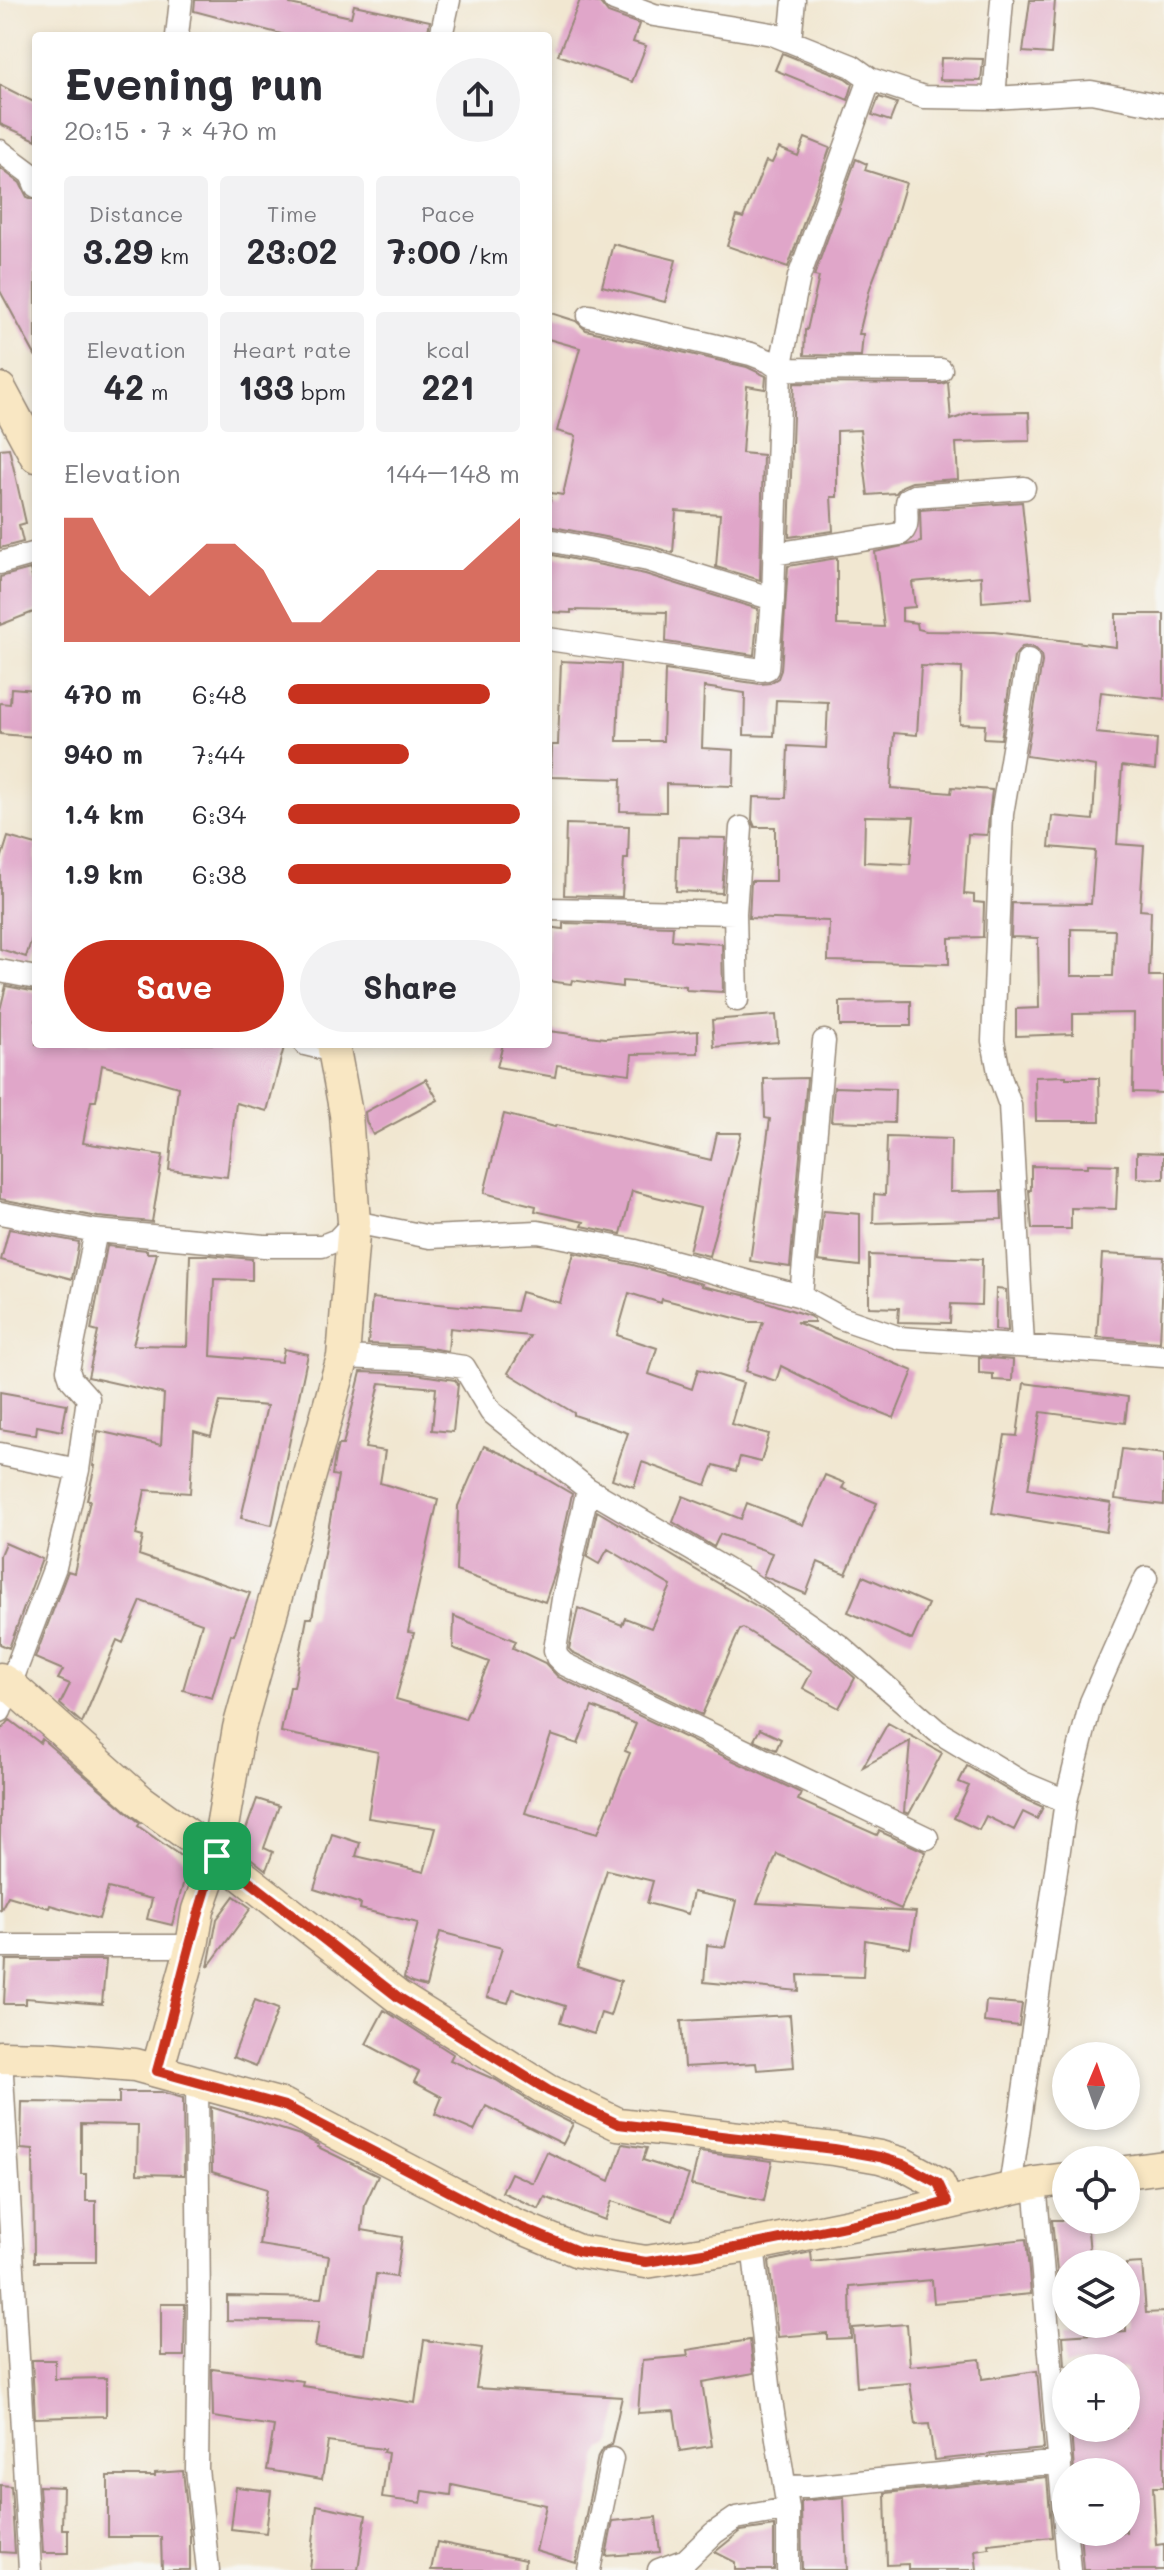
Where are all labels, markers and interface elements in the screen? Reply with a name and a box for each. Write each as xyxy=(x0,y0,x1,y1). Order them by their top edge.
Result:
text: Evening run xyxy=(64,54,323,111)
button: share xyxy=(436,58,520,142)
text: 20:15 · 7 × 470 m xyxy=(64,113,277,147)
text: Distance xyxy=(89,199,183,228)
text: Time xyxy=(267,199,317,228)
text: Pace xyxy=(421,199,475,228)
text: 3.29 xyxy=(83,228,153,273)
text: 23:02 xyxy=(246,228,338,273)
text: 7:00 xyxy=(387,228,461,273)
text: km xyxy=(153,241,189,270)
text: /km xyxy=(461,241,509,270)
text: Elevation xyxy=(87,335,185,364)
text: Heart rate xyxy=(233,335,351,364)
text: kcal xyxy=(426,335,470,364)
text: 42 xyxy=(103,364,144,409)
text: 133 xyxy=(238,364,294,409)
text: 221 xyxy=(421,364,475,409)
text: m xyxy=(144,377,169,406)
text: bpm xyxy=(294,377,346,406)
text: Elevation xyxy=(64,456,181,490)
text: 144–148 m xyxy=(385,456,520,490)
text: 470 m xyxy=(64,677,142,711)
text: 6:48 xyxy=(192,677,247,711)
text: 940 m xyxy=(64,737,143,771)
text: 7:44 xyxy=(192,737,245,771)
text: 1.4 km xyxy=(64,797,144,831)
text: 6:34 xyxy=(192,797,246,831)
text: 1.9 km xyxy=(64,857,143,891)
text: 6:38 xyxy=(192,857,247,891)
button: Save xyxy=(64,940,284,1032)
button: Share xyxy=(300,940,520,1032)
pin xyxy=(183,1822,251,1890)
icon: arrive xyxy=(195,1834,239,1878)
north arrow xyxy=(1052,2042,1140,2130)
map controls xyxy=(1052,2042,1140,2546)
button: locate xyxy=(1052,2146,1140,2234)
button: layers xyxy=(1052,2250,1140,2338)
button: + xyxy=(1052,2354,1140,2442)
button: − xyxy=(1052,2458,1140,2546)

